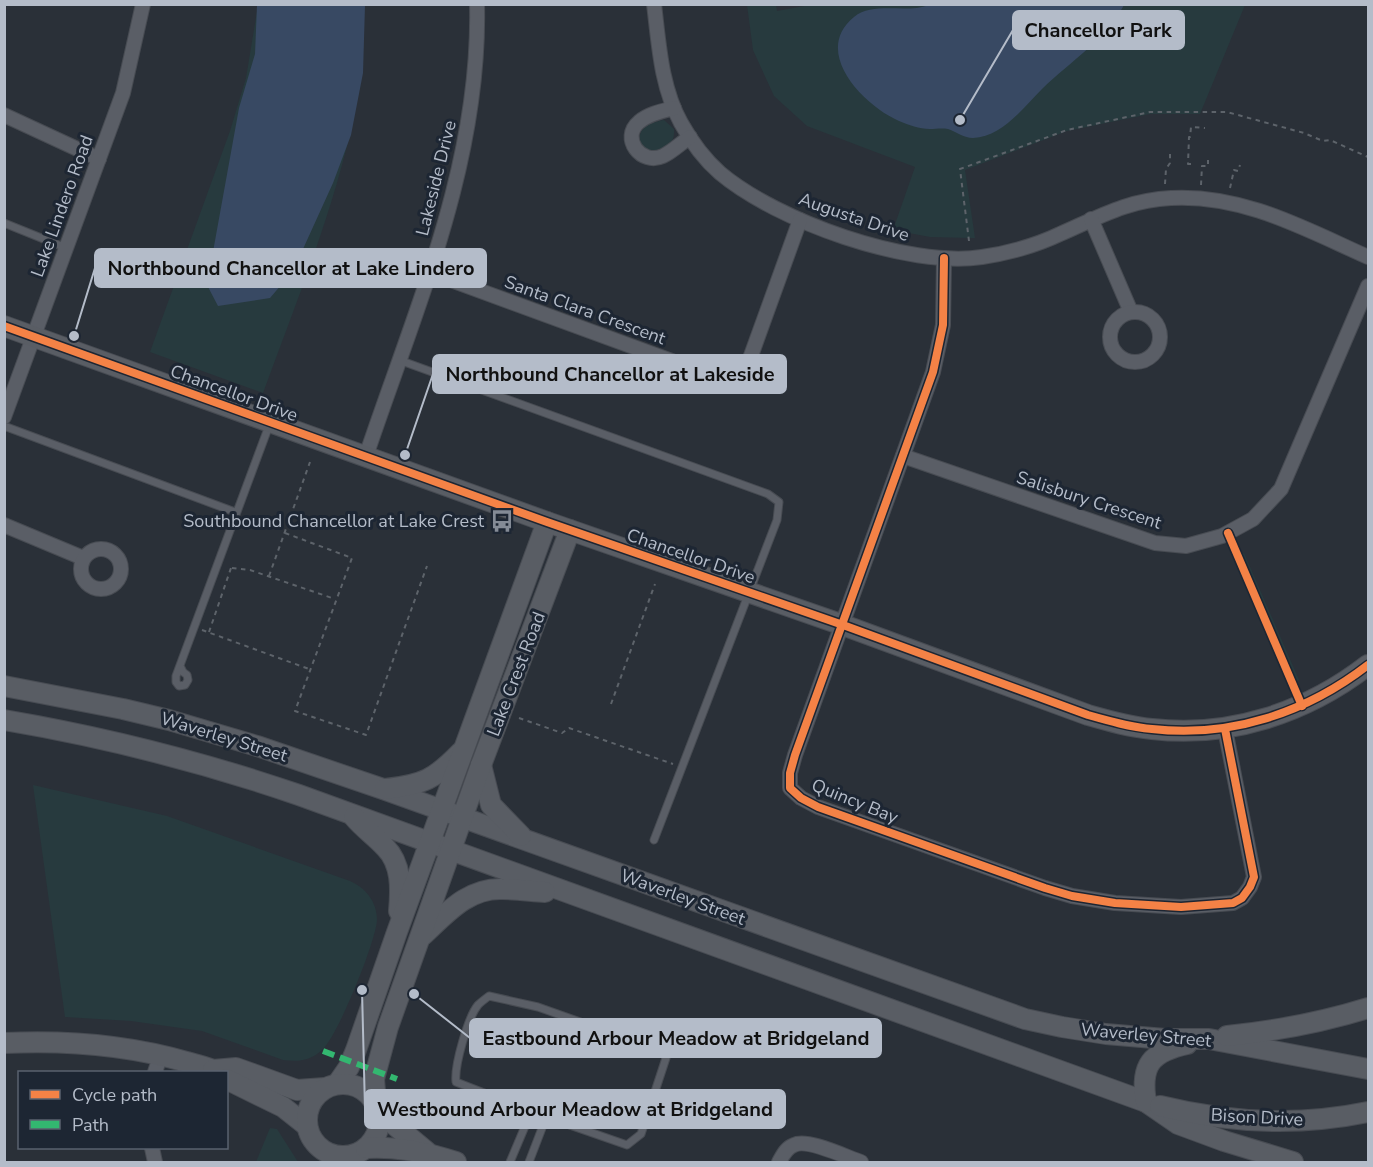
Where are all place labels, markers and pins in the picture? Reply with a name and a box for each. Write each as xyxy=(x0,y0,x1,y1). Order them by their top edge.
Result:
callout: Chancellor Park xyxy=(1013,11,1184,49)
callout: Northbound Chancellor at Lake Lindero xyxy=(95,249,486,287)
callout: Northbound Chancellor at Lakeside xyxy=(433,355,786,393)
bus stop icon: Southbound Chancellor at Lake Crest xyxy=(489,508,515,534)
place label: Southbound Chancellor at Lake Crest xyxy=(183,509,485,533)
callout: Eastbound Arbour Meadow at Bridgeland xyxy=(470,1019,881,1057)
callout: Westbound Arbour Meadow at Bridgeland xyxy=(365,1090,785,1128)

